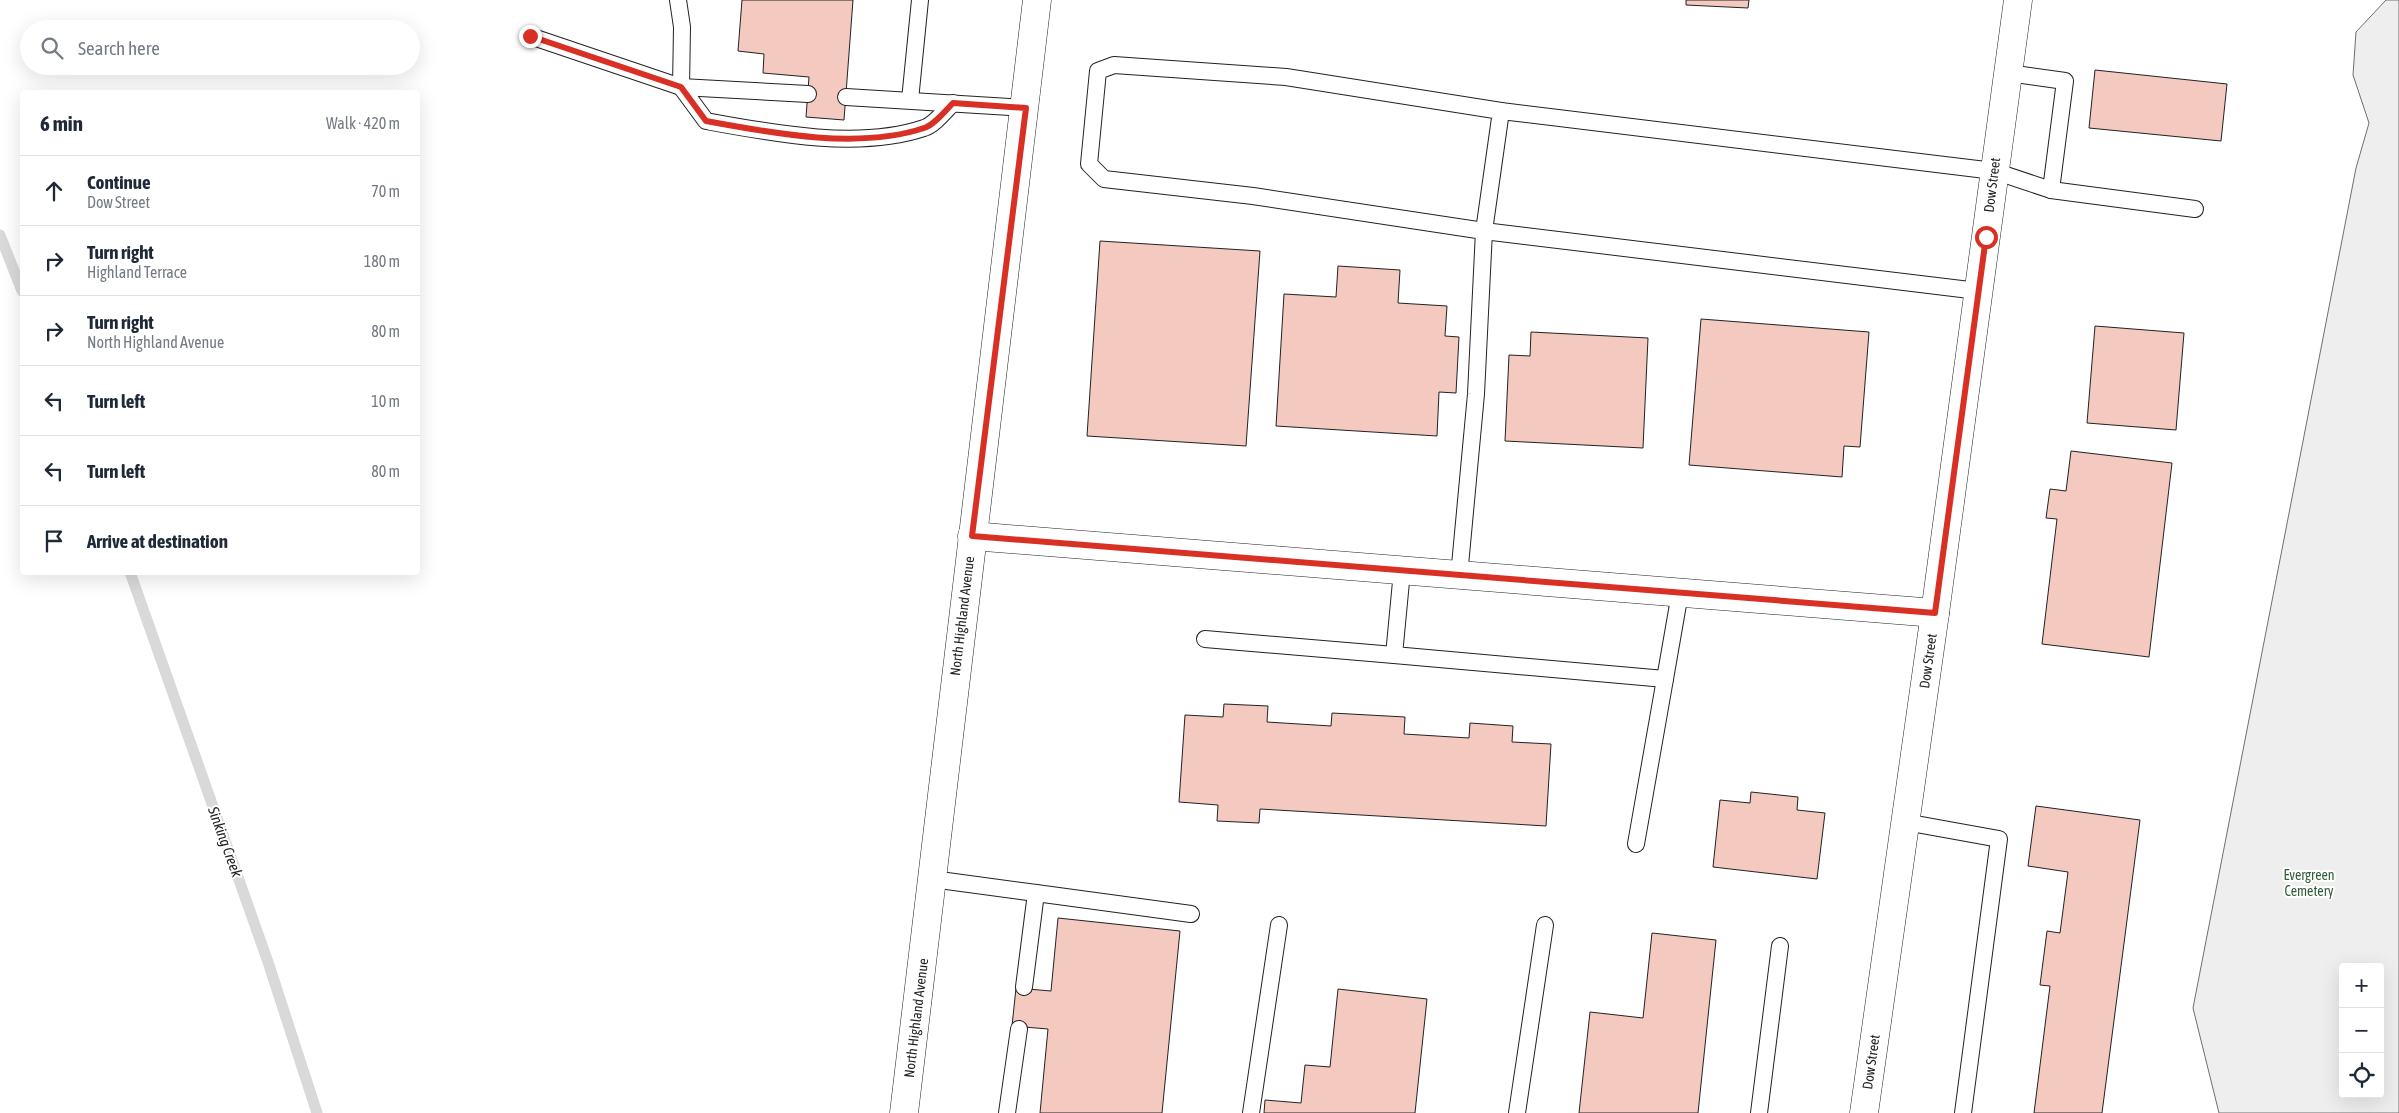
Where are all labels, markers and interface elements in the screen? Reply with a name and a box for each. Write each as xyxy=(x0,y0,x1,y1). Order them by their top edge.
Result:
search box xyxy=(20,20,420,75)
route end xyxy=(519,25,542,48)
icon: search xyxy=(38,34,66,62)
text: Search here xyxy=(78,37,160,59)
text: 6 min xyxy=(40,111,83,135)
text: Walk · 420 m xyxy=(326,114,400,132)
street label: Dow Street xyxy=(1981,157,2003,213)
text: Continue xyxy=(87,171,151,193)
icon: ahead xyxy=(40,177,68,205)
text: 70 m xyxy=(371,182,400,200)
text: Dow Street xyxy=(87,193,150,211)
route start xyxy=(1975,226,1998,249)
text: Turn right xyxy=(87,241,154,263)
icon: right xyxy=(40,247,68,275)
text: 180 m xyxy=(364,252,400,270)
text: Highland Terrace xyxy=(87,263,187,281)
text: Turn right xyxy=(87,311,154,333)
icon: right xyxy=(40,317,68,345)
text: 80 m xyxy=(371,322,400,340)
text: North Highland Avenue xyxy=(87,333,224,351)
icon: left xyxy=(40,387,68,415)
text: Turn left xyxy=(87,390,145,412)
text: 10 m xyxy=(371,392,400,410)
icon: left xyxy=(40,457,68,485)
text: Turn left xyxy=(87,460,145,482)
text: 80 m xyxy=(371,462,400,480)
icon: arrive xyxy=(40,527,68,555)
text: Arrive at destination xyxy=(87,530,228,552)
street label: North Highland Avenue xyxy=(947,555,977,677)
street label: Dow Street xyxy=(1916,633,1940,689)
water label: Sinking Creek xyxy=(205,803,246,880)
park label: Evergreen Cemetery xyxy=(2283,867,2335,899)
street label: North Highland Avenue xyxy=(901,957,931,1079)
map controls xyxy=(2339,963,2384,1098)
button: + xyxy=(2339,963,2384,1008)
button: − xyxy=(2339,1008,2384,1053)
street label: Dow Street xyxy=(1859,1034,1883,1090)
button: locate xyxy=(2339,1053,2384,1098)

